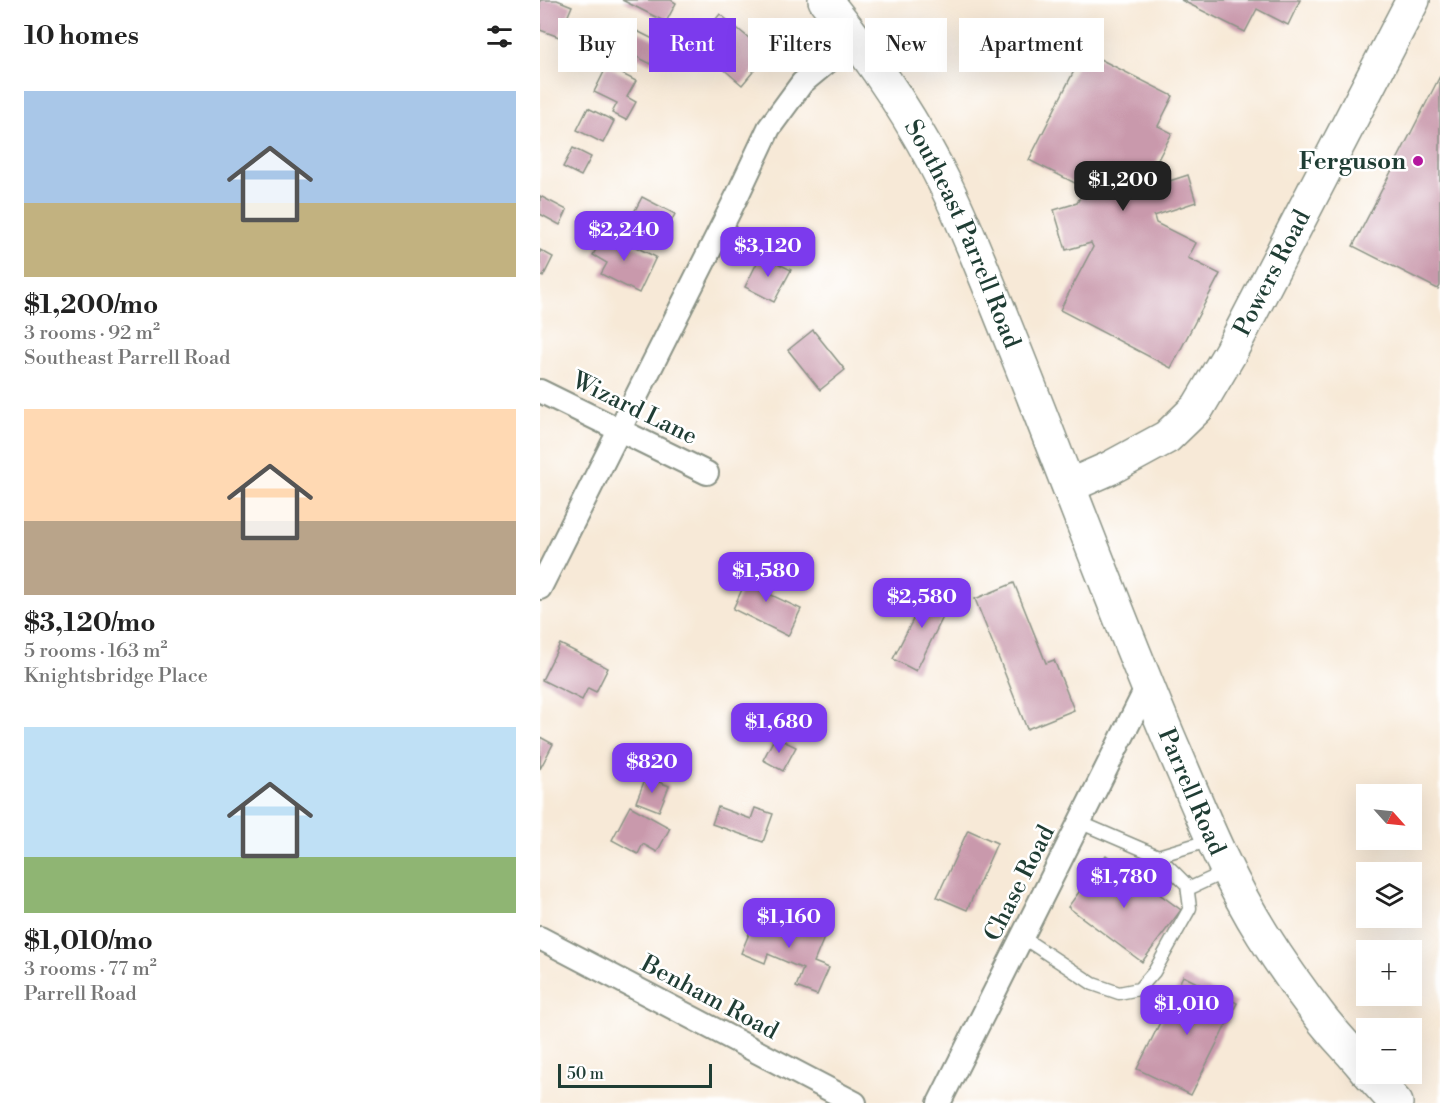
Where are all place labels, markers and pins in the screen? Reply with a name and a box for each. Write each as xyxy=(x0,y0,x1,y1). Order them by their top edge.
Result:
place label: Ferguson xyxy=(1299,147,1406,177)
marker: Ferguson xyxy=(1411,154,1425,168)
pin: $1,200 xyxy=(1074,161,1172,212)
pin: $2,240 xyxy=(575,211,673,262)
pin: $3,120 xyxy=(719,227,817,278)
pin: $1,580 xyxy=(717,552,815,603)
pin: $2,580 xyxy=(873,578,971,629)
pin: $1,680 xyxy=(730,703,828,754)
pin: $820 xyxy=(616,743,688,794)
pin: $1,780 xyxy=(1075,858,1173,909)
pin: $1,160 xyxy=(740,898,838,949)
pin: $1,010 xyxy=(1138,985,1236,1036)

